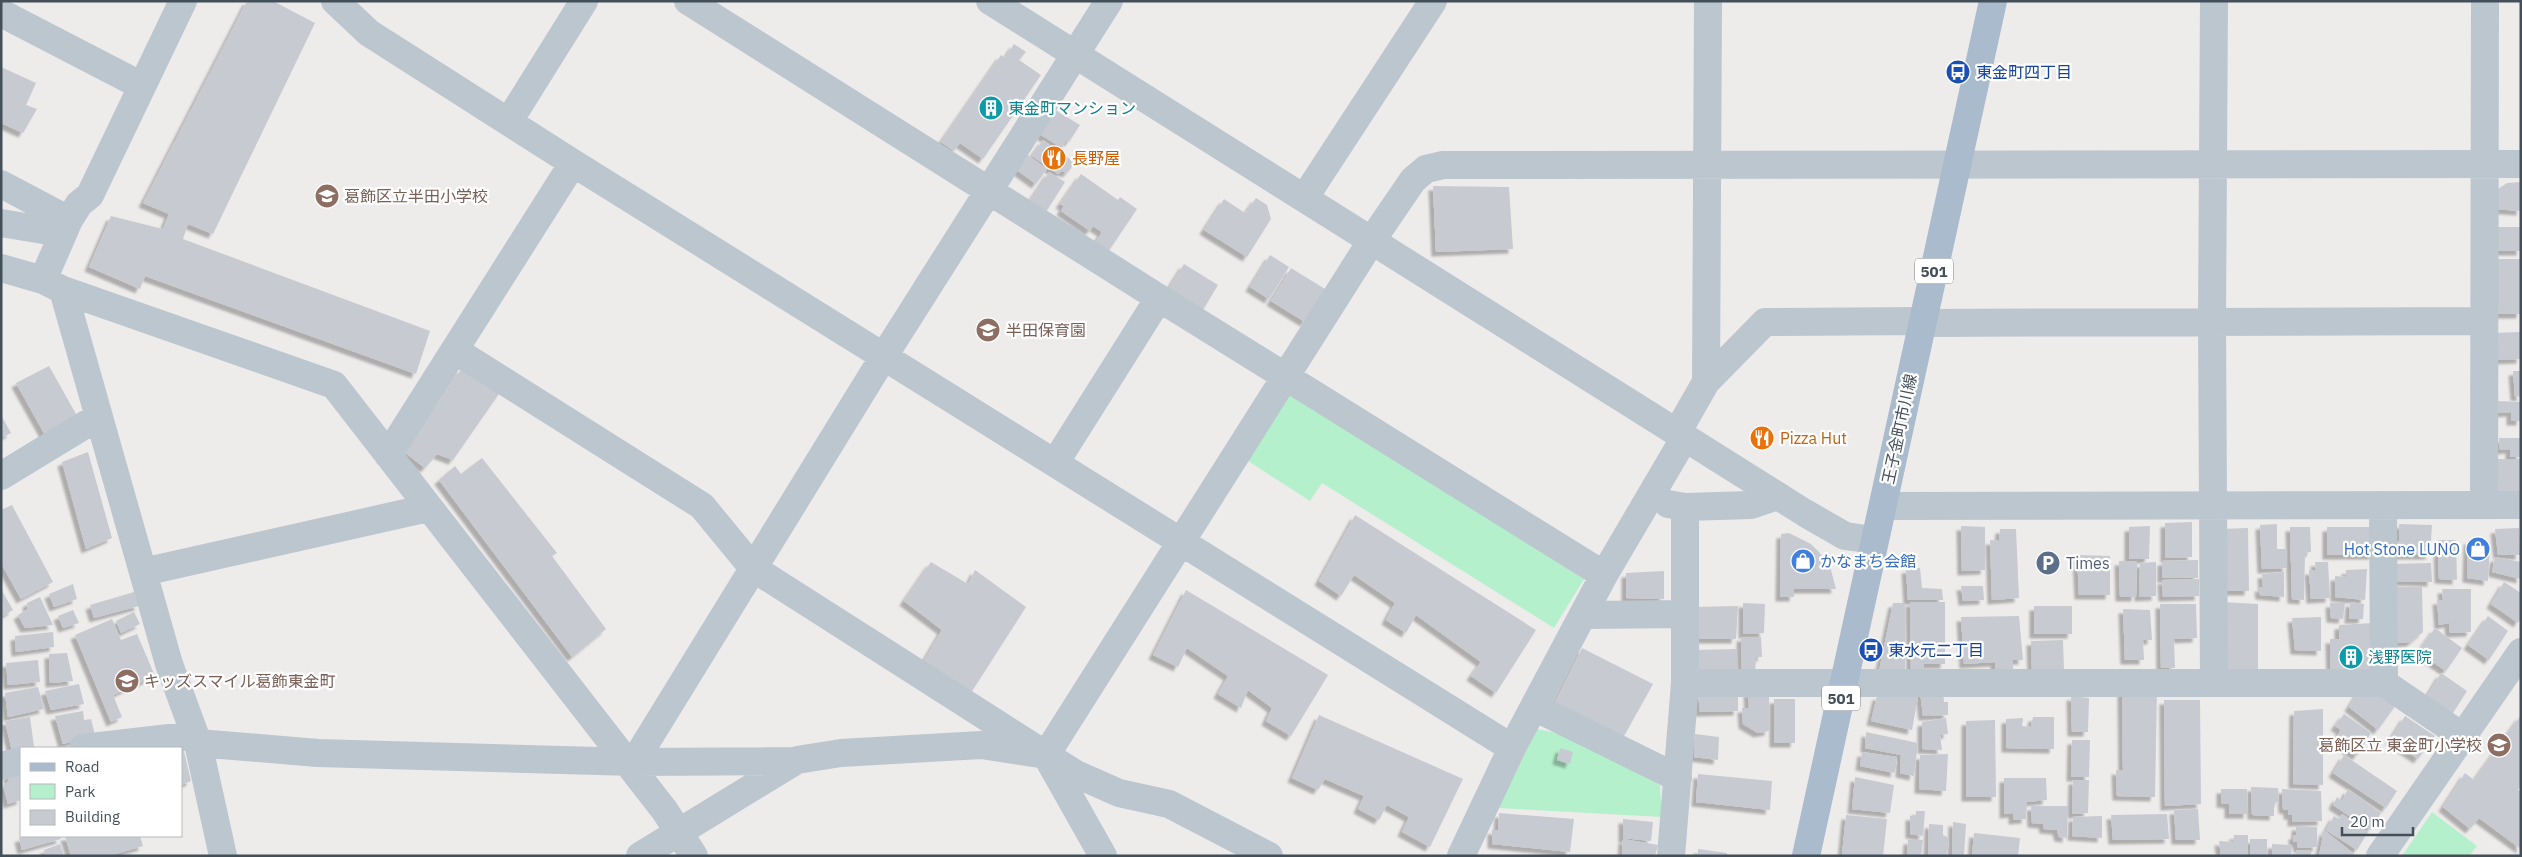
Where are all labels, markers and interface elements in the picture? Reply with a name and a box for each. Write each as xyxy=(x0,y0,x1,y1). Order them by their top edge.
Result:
bus stop icon: 東金町四丁目 xyxy=(1945,59,1971,85)
place label: 東金町四丁目 xyxy=(1976,62,2072,82)
building icon: 東金町マンション xyxy=(978,95,1004,121)
place label: 東金町マンション xyxy=(1008,98,1136,118)
restaurant icon: 長野屋 xyxy=(1041,145,1067,171)
place label: 長野屋 xyxy=(1072,148,1120,168)
school or university icon: 葛飾区立半田小学校 xyxy=(314,183,340,209)
place label: 葛飾区立半田小学校 xyxy=(344,186,488,206)
road number: 501 xyxy=(1915,258,1953,284)
school or university icon: 半田保育園 xyxy=(975,317,1001,343)
place label: 半田保育園 xyxy=(1006,320,1086,340)
street label: 王子金町市川線 xyxy=(1878,372,1920,486)
restaurant icon: Pizza Hut xyxy=(1749,425,1775,451)
place label: Pizza Hut xyxy=(1780,428,1847,448)
shop icon: Hot Stone LUNO xyxy=(2465,536,2491,562)
place label: Hot Stone LUNO xyxy=(2344,539,2460,559)
shop icon: かなまち会館 xyxy=(1790,548,1816,574)
parking icon: Times xyxy=(2035,550,2061,576)
place label: かなまち会館 xyxy=(1820,551,1916,571)
place label: Times xyxy=(2066,553,2110,573)
bus stop icon: 東水元二丁目 xyxy=(1858,637,1884,663)
place label: 東水元二丁目 xyxy=(1888,640,1984,660)
building icon: 浅野医院 xyxy=(2338,644,2364,670)
place label: 浅野医院 xyxy=(2368,647,2432,667)
school or university icon: キッズスマイル葛飾東金町 xyxy=(114,668,140,694)
place label: キッズスマイル葛飾東金町 xyxy=(144,671,336,691)
road number: 501 xyxy=(1822,686,1860,710)
school or university icon: 葛飾区立 東金町小学校 xyxy=(2486,732,2512,758)
place label: 葛飾区立 東金町小学校 xyxy=(2318,735,2482,755)
legend xyxy=(20,747,182,837)
text: Road xyxy=(65,757,100,776)
text: Park xyxy=(65,782,95,801)
scale bar xyxy=(2342,804,2413,836)
text: Building xyxy=(65,807,120,826)
text: 20 m xyxy=(2350,812,2385,831)

